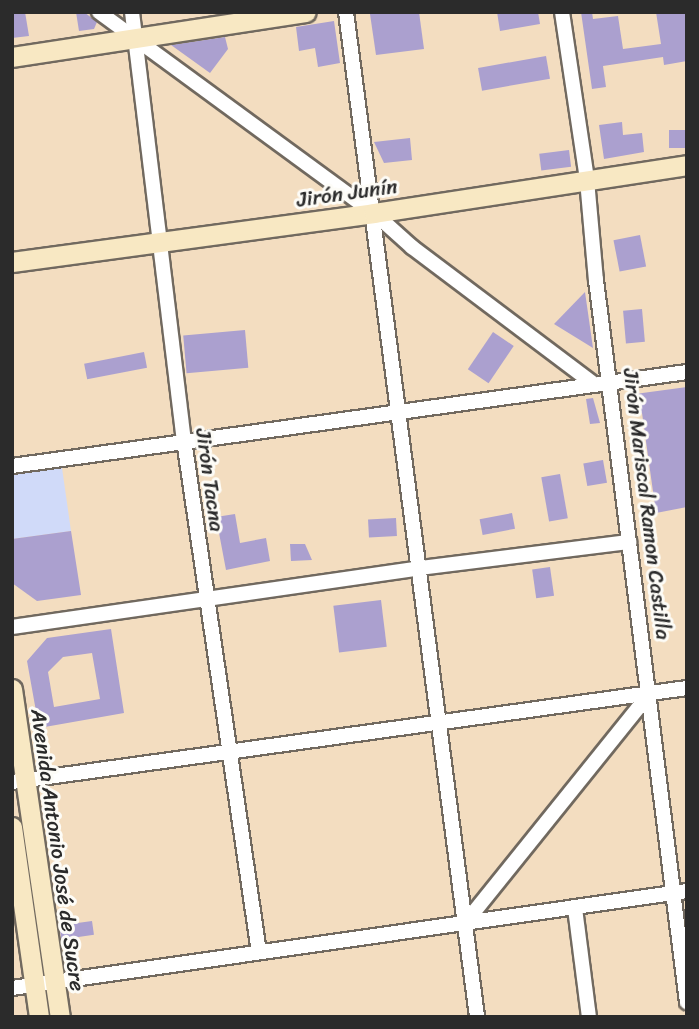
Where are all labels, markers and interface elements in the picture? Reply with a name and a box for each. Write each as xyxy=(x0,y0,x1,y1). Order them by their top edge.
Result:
street label: Jirón Junín xyxy=(295,173,399,213)
street label: Jirón Mariscal Ramon Castilla xyxy=(618,367,676,641)
street label: Jirón Tacna xyxy=(190,427,230,533)
street label: Avenida Antonio José de Sucre xyxy=(26,707,90,993)

